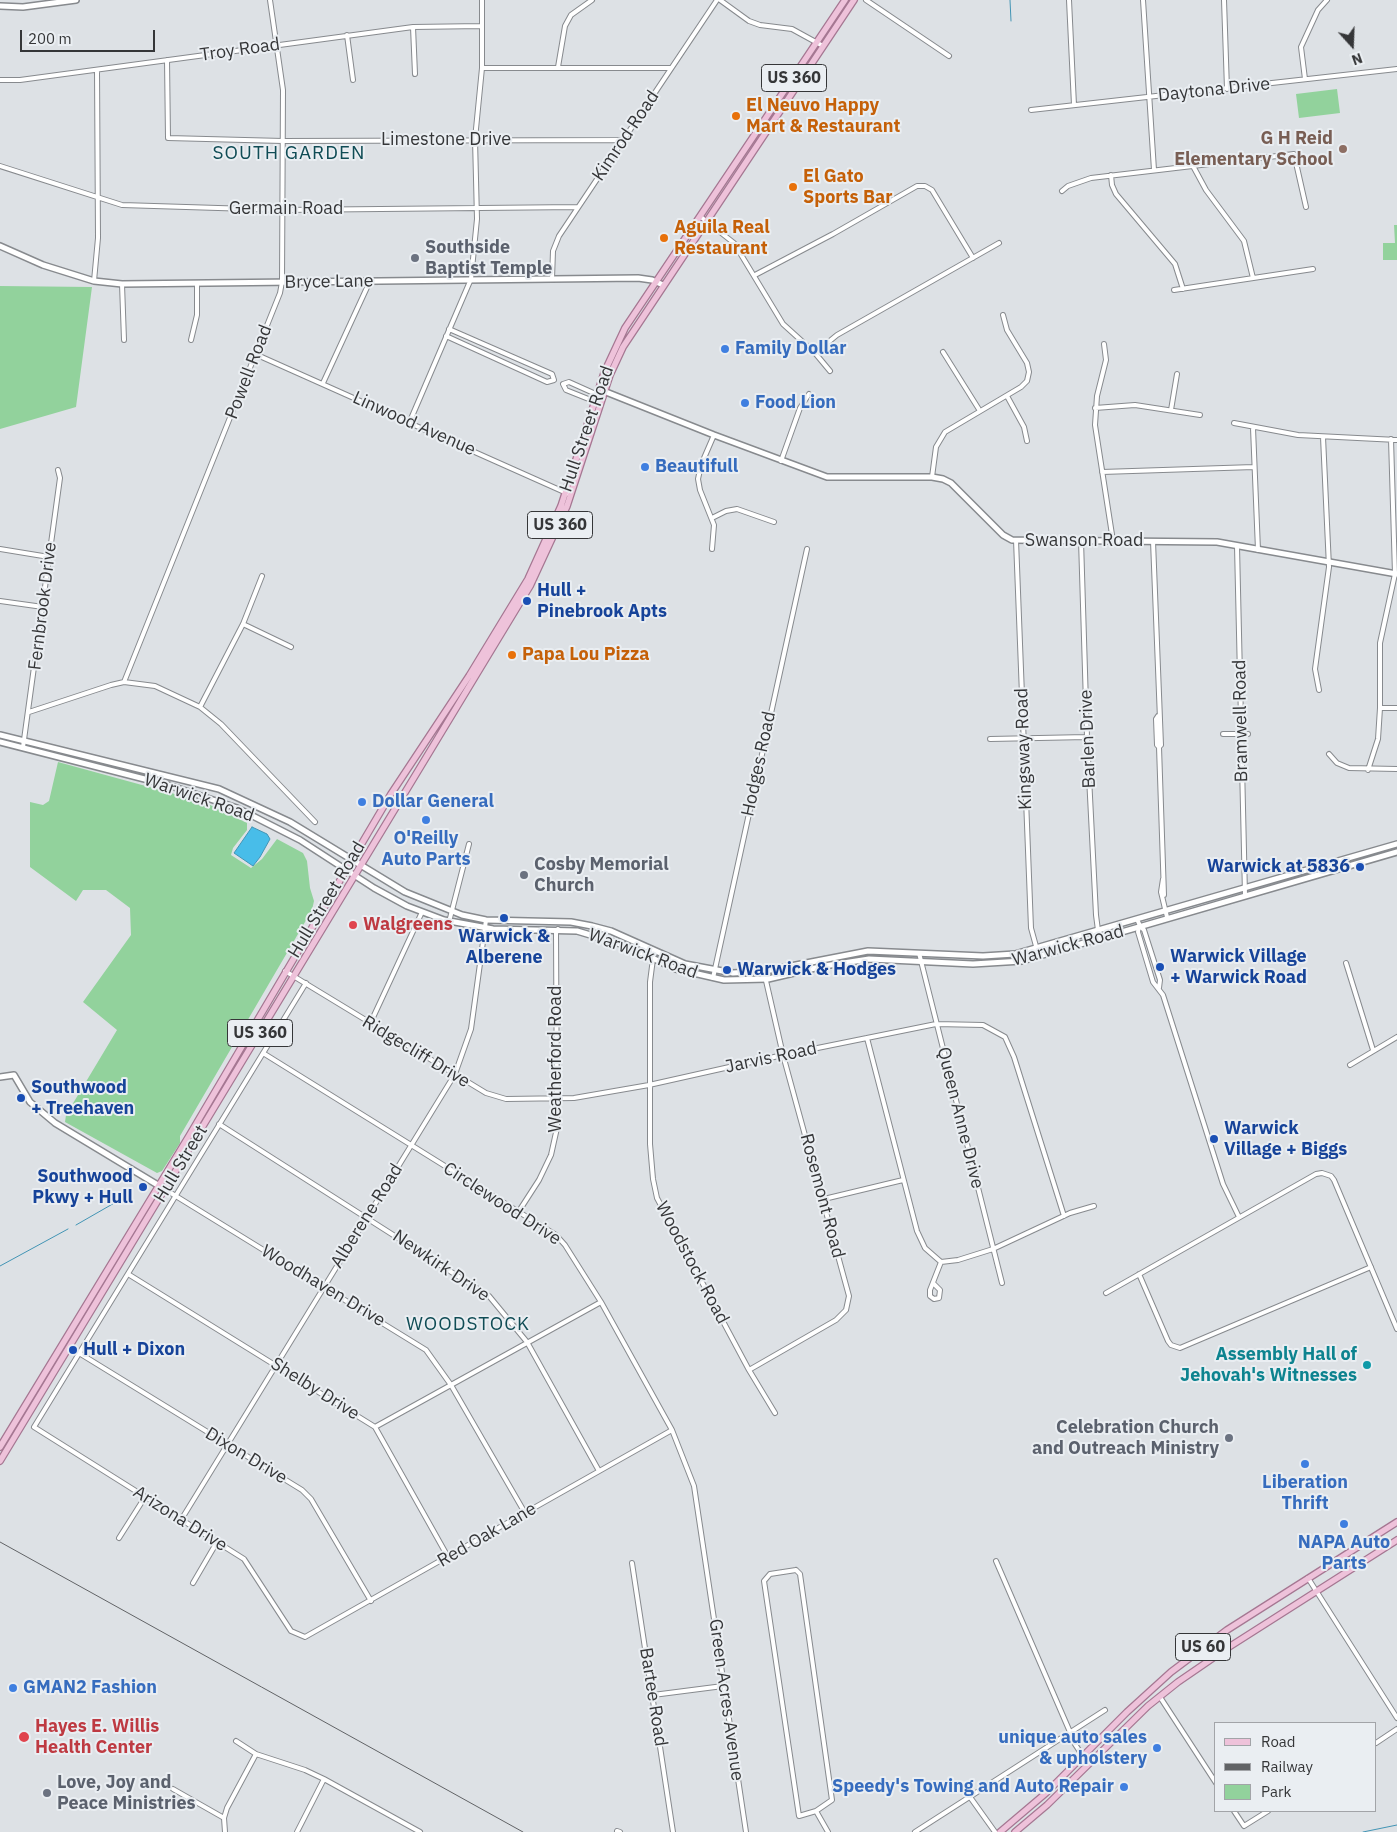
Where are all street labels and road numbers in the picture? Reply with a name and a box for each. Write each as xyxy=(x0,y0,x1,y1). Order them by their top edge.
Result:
street label: Troy Road xyxy=(199,34,281,66)
road number: US 360 xyxy=(762,64,826,92)
street label: Daytona Drive xyxy=(1157,73,1271,107)
street label: Kimrod Road xyxy=(588,87,664,185)
street label: Limestone Drive xyxy=(381,129,511,151)
street label: Germain Road xyxy=(229,198,343,220)
street label: Bryce Lane xyxy=(284,270,374,294)
street label: Powell Road xyxy=(221,322,277,422)
street label: Hull Street Road xyxy=(555,363,619,495)
street label: Linwood Avenue xyxy=(349,387,479,461)
road number: US 360 xyxy=(528,512,592,538)
street label: Swanson Road xyxy=(1025,530,1143,552)
street label: Fernbrook Drive xyxy=(24,541,62,671)
street label: Bramwell Road xyxy=(1229,660,1253,782)
street label: Kingsway Road xyxy=(1011,688,1037,810)
street label: Barlen Drive xyxy=(1075,689,1101,789)
street label: Hodges Road xyxy=(737,709,781,819)
street label: Warwick Road xyxy=(141,769,257,827)
street label: Hull Street Road xyxy=(284,838,370,962)
street label: Warwick Road xyxy=(1010,921,1126,971)
street label: Warwick Road xyxy=(585,924,701,984)
street label: Weatherford Road xyxy=(545,986,567,1132)
street label: Ridgecliff Drive xyxy=(358,1011,474,1093)
road number: US 360 xyxy=(228,1020,292,1046)
street label: Jarvis Road xyxy=(723,1038,819,1078)
street label: Queen Anne Drive xyxy=(932,1045,988,1191)
street label: Hull Street xyxy=(150,1121,212,1207)
street label: Rosemont Road xyxy=(795,1131,849,1261)
street label: Circlewood Drive xyxy=(439,1158,565,1250)
street label: Alberene Road xyxy=(326,1160,408,1272)
street label: Woodstock Road xyxy=(651,1198,733,1328)
street label: Newkirk Drive xyxy=(388,1226,494,1306)
street label: Woodhaven Drive xyxy=(257,1240,389,1332)
street label: Shelby Drive xyxy=(267,1353,363,1425)
street label: Dixon Drive xyxy=(201,1423,291,1489)
street label: Arizona Drive xyxy=(129,1482,231,1556)
street label: Red Oak Lane xyxy=(434,1498,540,1572)
street label: Green Acres Avenue xyxy=(704,1618,748,1782)
road number: US 60 xyxy=(1176,1634,1230,1660)
street label: Bartee Road xyxy=(635,1646,671,1748)

